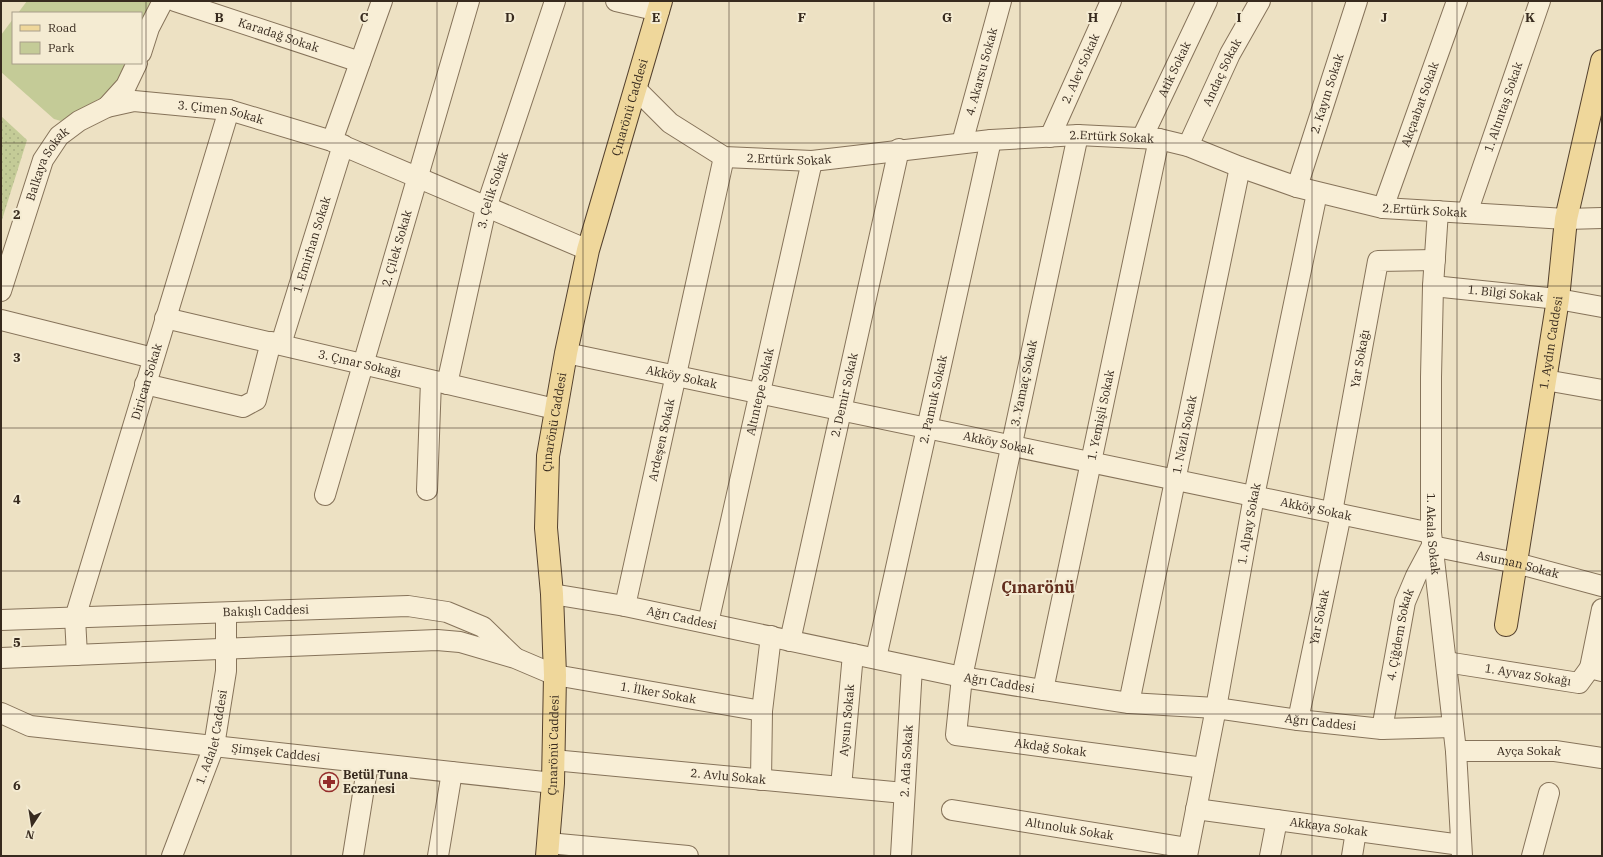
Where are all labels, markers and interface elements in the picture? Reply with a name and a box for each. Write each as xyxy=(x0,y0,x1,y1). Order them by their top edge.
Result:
text: B xyxy=(214,9,224,26)
text: C xyxy=(360,9,369,26)
text: D xyxy=(505,9,515,26)
text: E xyxy=(652,9,660,26)
text: F xyxy=(798,9,806,26)
text: G xyxy=(942,9,952,26)
text: H xyxy=(1088,9,1099,26)
text: I xyxy=(1237,9,1242,26)
text: J xyxy=(1381,9,1388,26)
text: K xyxy=(1525,9,1535,26)
legend xyxy=(12,12,142,64)
street label: Karadağ Sokak xyxy=(236,14,321,55)
text: Road xyxy=(48,20,77,35)
street label: 4. Akarsu Sokak xyxy=(962,26,1000,117)
street label: 2. Alev Sokak xyxy=(1058,31,1102,106)
street label: Andaç Sokak xyxy=(1199,36,1244,109)
street label: Atik Sokak xyxy=(1154,39,1194,100)
text: Park xyxy=(48,40,74,55)
street label: 2. Kayın Sokak xyxy=(1307,52,1347,135)
street label: Çınarönü Caddesi xyxy=(608,57,651,158)
street label: Akçaabat Sokak xyxy=(1397,60,1442,149)
street label: 1. Altıntaş Sokak xyxy=(1481,60,1525,154)
street label: 3. Çimen Sokak xyxy=(177,97,266,127)
street label: Balkaya Sokak xyxy=(22,123,72,203)
street label: 2.Ertürk Sokak xyxy=(1069,127,1154,146)
street label: 3. Çelik Sokak xyxy=(474,150,511,230)
street label: 2.Ertürk Sokak xyxy=(746,150,832,168)
street label: 1. Emirhan Sokak xyxy=(289,194,334,295)
street label: 2.Ertürk Sokak xyxy=(1382,200,1467,220)
text: 2 xyxy=(13,206,21,223)
street label: 2. Çilek Sokak xyxy=(378,208,415,288)
street label: 1. Bilgi Sokak xyxy=(1467,282,1544,304)
street label: 1. Aydın Caddesi xyxy=(1536,295,1565,390)
street label: Yar Sokağı xyxy=(1347,328,1372,389)
street label: 3. Yamaç Sokak xyxy=(1007,338,1040,427)
street label: Dirican Sokak xyxy=(128,342,165,422)
street label: 3. Çınar Sokağı xyxy=(317,346,403,380)
street label: Altıntepe Sokak xyxy=(742,346,777,437)
text: 3 xyxy=(13,349,21,366)
street label: 2. Demir Sokak xyxy=(827,351,861,438)
street label: 2. Pamuk Sokak xyxy=(916,354,950,445)
street label: Akköy Sokak xyxy=(645,362,719,391)
street label: 1. Yemişli Sokak xyxy=(1084,368,1117,462)
street label: Çınarönü Caddesi xyxy=(540,371,570,472)
street label: 1. Nazlı Sokak xyxy=(1169,394,1200,475)
street label: Ardeşen Sokak xyxy=(645,397,678,483)
street label: Akköy Sokak xyxy=(962,428,1036,457)
street label: 1. Alpay Sokak xyxy=(1234,482,1264,566)
text: 4 xyxy=(13,491,21,508)
street label: 1. Akala Sokak xyxy=(1424,493,1444,575)
street label: Akköy Sokak xyxy=(1279,494,1353,523)
street label: Asuman Sokak xyxy=(1475,547,1561,581)
district label: Çınarönü xyxy=(1001,577,1075,597)
street label: 4. Çiğdem Sokak xyxy=(1383,586,1417,682)
street label: Yar Sokak xyxy=(1306,588,1332,646)
street label: Bakışlı Caddesi xyxy=(222,601,309,619)
street label: Ağrı Caddesi xyxy=(645,603,719,632)
text: 5 xyxy=(13,634,21,651)
street label: 1. Ayvaz Sokağı xyxy=(1484,660,1573,689)
street label: Ağrı Caddesi xyxy=(963,669,1036,696)
street label: 1. İlker Sokak xyxy=(619,678,697,706)
street label: Aysun Sokak xyxy=(836,683,857,757)
street label: 1. Adalet Caddesi xyxy=(192,688,230,786)
street label: Çınarönü Caddesi xyxy=(544,695,562,796)
street label: Ağrı Caddesi xyxy=(1284,710,1357,733)
street label: 2. Ada Sokak xyxy=(896,725,916,798)
street label: Akdağ Sokak xyxy=(1014,735,1088,759)
street label: Şimşek Caddesi xyxy=(231,740,321,765)
street label: Ayça Sokak xyxy=(1497,743,1562,759)
street label: 2. Avlu Sokak xyxy=(690,765,767,787)
place label: Betül Tuna Eczanesi xyxy=(343,767,408,796)
pharmacy icon: Betül Tuna Eczanesi xyxy=(318,771,340,793)
text: 6 xyxy=(13,777,21,794)
north arrow xyxy=(12,805,52,845)
street label: Altınoluk Sokak xyxy=(1024,814,1115,843)
street label: Akkaya Sokak xyxy=(1289,814,1369,839)
text: N xyxy=(24,827,36,843)

